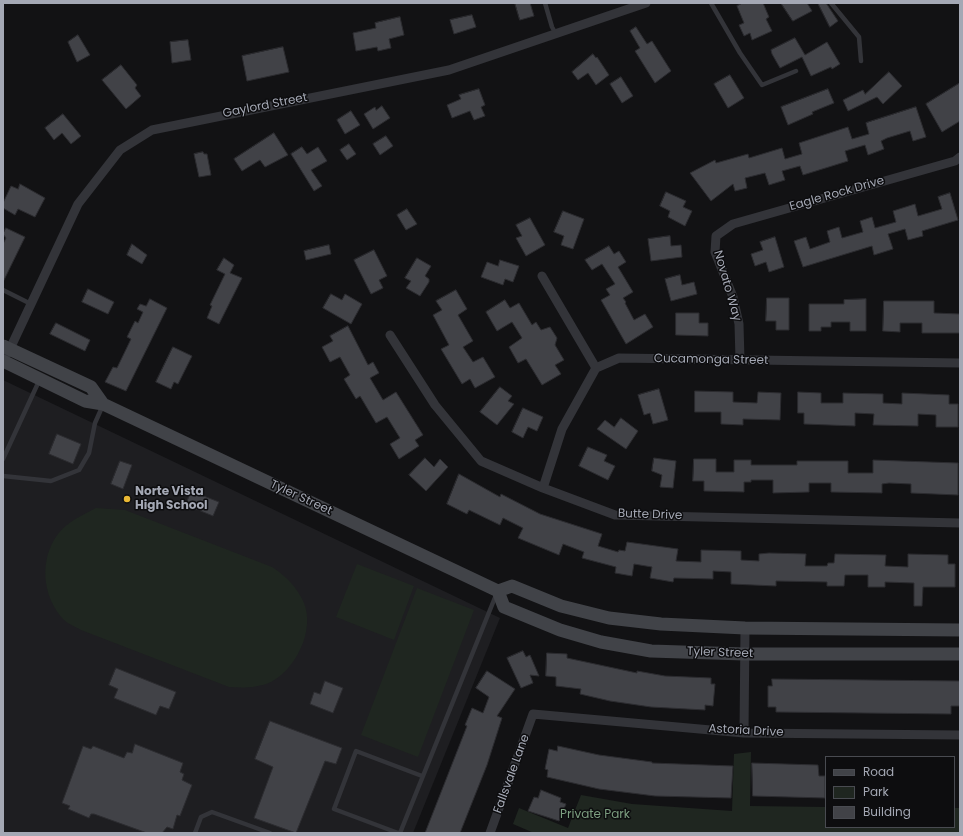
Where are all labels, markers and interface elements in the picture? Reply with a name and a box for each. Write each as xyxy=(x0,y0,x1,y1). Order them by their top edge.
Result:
street label: Gaylord Street xyxy=(222,91,308,121)
street label: Eagle Rock Drive xyxy=(788,174,886,214)
street label: Novato Way xyxy=(710,249,744,323)
street label: Cucamonga Street xyxy=(654,352,768,368)
street label: Tyler Street xyxy=(268,477,334,519)
place label: Norte Vista High School xyxy=(135,485,208,513)
marker: Norte Vista High School xyxy=(122,494,132,504)
street label: Butte Drive xyxy=(618,507,682,523)
street label: Tyler Street xyxy=(687,645,753,661)
street label: Astoria Drive xyxy=(708,722,784,740)
street label: Fallsvale Lane xyxy=(491,732,533,816)
legend xyxy=(825,756,955,828)
text: Road xyxy=(863,763,894,780)
text: Park xyxy=(863,783,889,800)
text: Building xyxy=(863,803,911,820)
park label: Private Park xyxy=(560,808,630,822)

